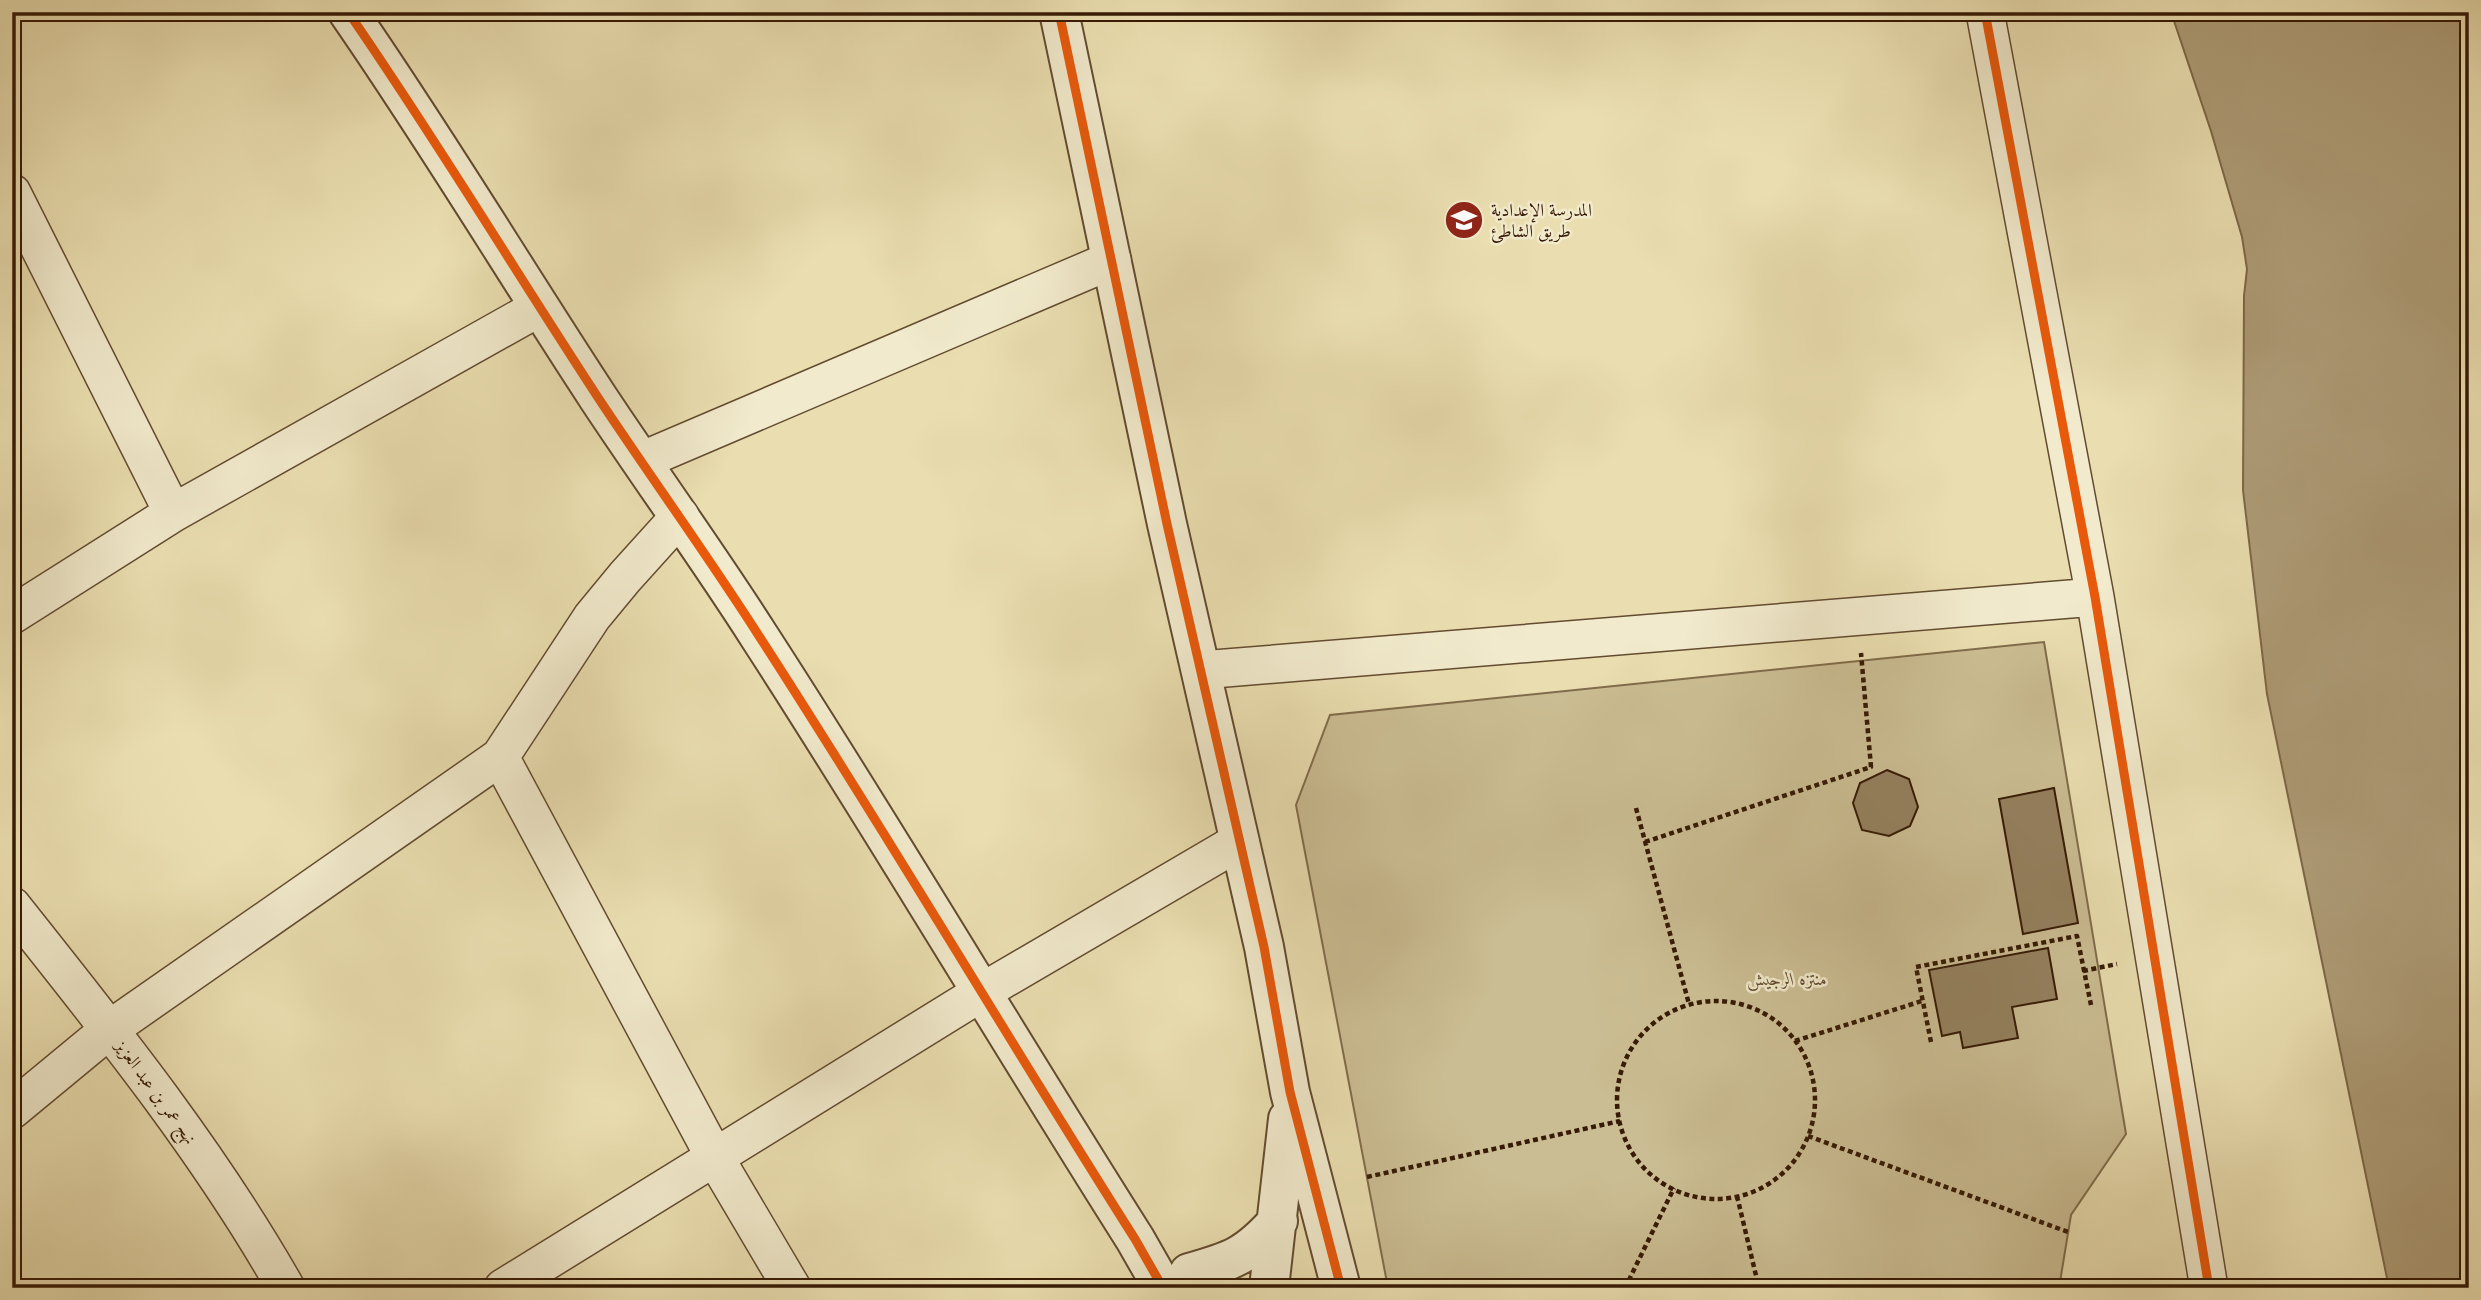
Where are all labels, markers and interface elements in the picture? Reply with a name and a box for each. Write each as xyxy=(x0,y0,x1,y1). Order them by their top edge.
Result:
school or university icon: المدرسة الإعدادية طريق الشاطئ xyxy=(1443,199,1485,241)
place label: المدرسة الإعدادية طريق الشاطئ xyxy=(1491,199,1592,243)
park label: منتزه الرجيش xyxy=(1747,968,1827,991)
street label: نهج عمر بن عبد العزيز xyxy=(105,1034,201,1152)

